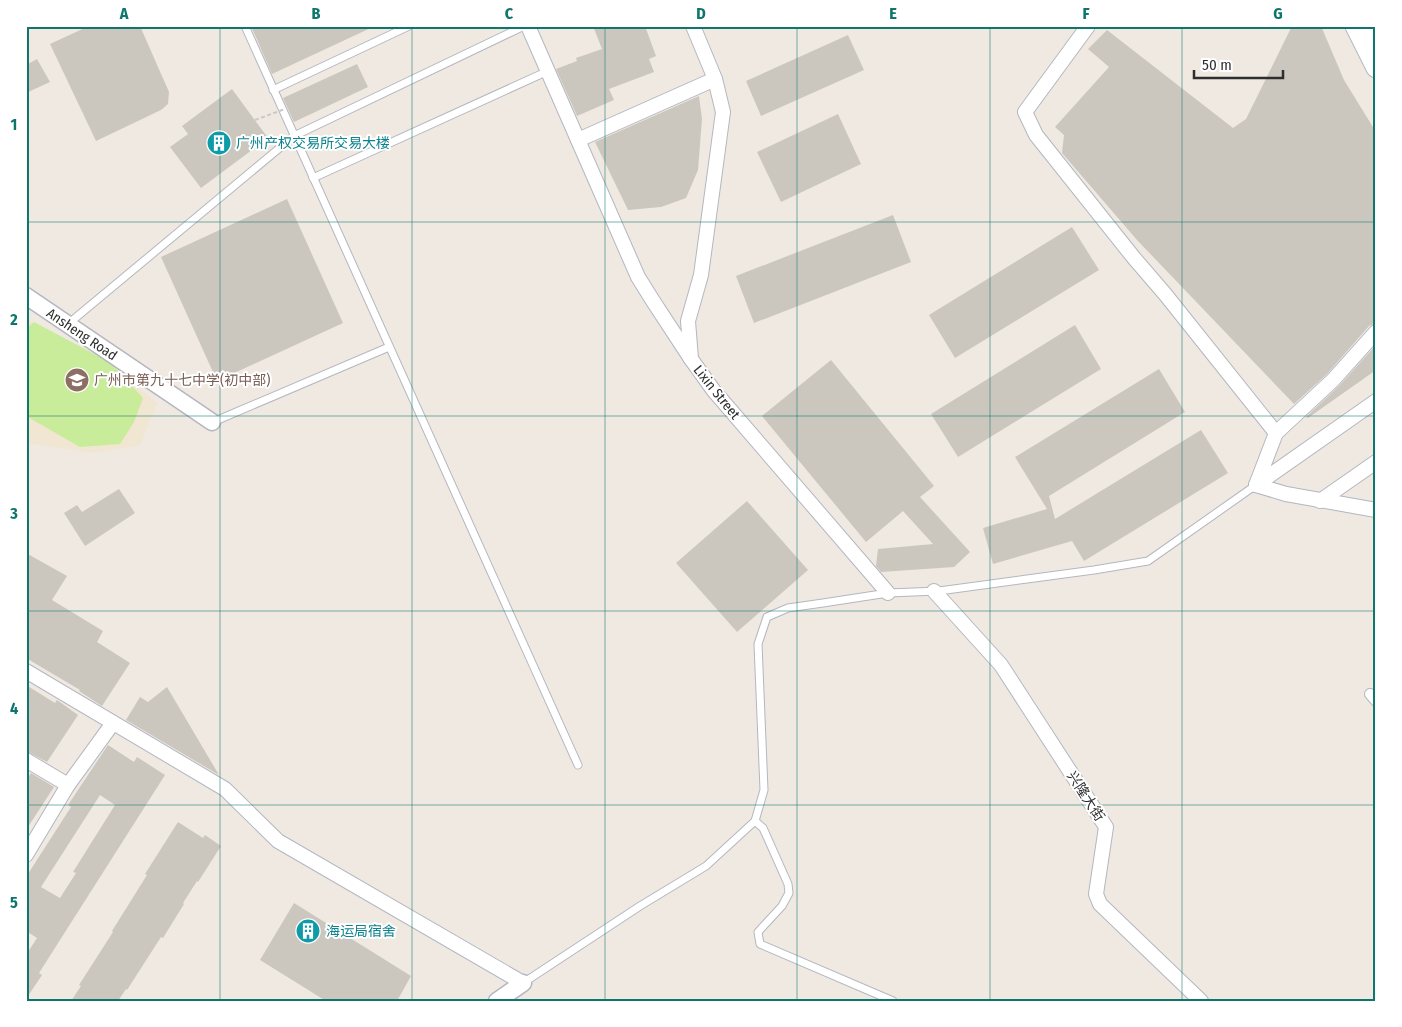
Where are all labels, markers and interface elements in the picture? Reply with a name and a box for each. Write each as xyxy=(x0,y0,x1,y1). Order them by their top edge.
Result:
text: A xyxy=(119,4,129,23)
text: B xyxy=(312,4,321,23)
text: C xyxy=(505,4,514,23)
text: D xyxy=(696,4,706,23)
text: E xyxy=(889,4,897,23)
text: F xyxy=(1082,4,1090,23)
text: G xyxy=(1273,4,1283,23)
scale bar xyxy=(1194,48,1283,80)
text: 50 m xyxy=(1202,56,1232,74)
text: 1 xyxy=(11,115,17,134)
building icon: 广州产权交易所交易大楼 xyxy=(206,130,232,156)
place label: 广州产权交易所交易大楼 xyxy=(236,135,390,152)
street label: Ansheng Road xyxy=(43,305,120,364)
text: 2 xyxy=(9,310,18,329)
street label: Lixin Street xyxy=(690,362,744,423)
school or university icon: 广州市第九十七中学(初中部) xyxy=(64,367,90,393)
place label: 广州市第九十七中学(初中部) xyxy=(94,372,270,389)
text: 3 xyxy=(9,504,18,523)
text: 4 xyxy=(10,699,18,718)
street label: 兴隆大街 xyxy=(1063,768,1108,824)
text: 5 xyxy=(10,893,18,912)
building icon: 海运局宿舍 xyxy=(295,918,321,944)
place label: 海运局宿舍 xyxy=(326,923,396,940)

